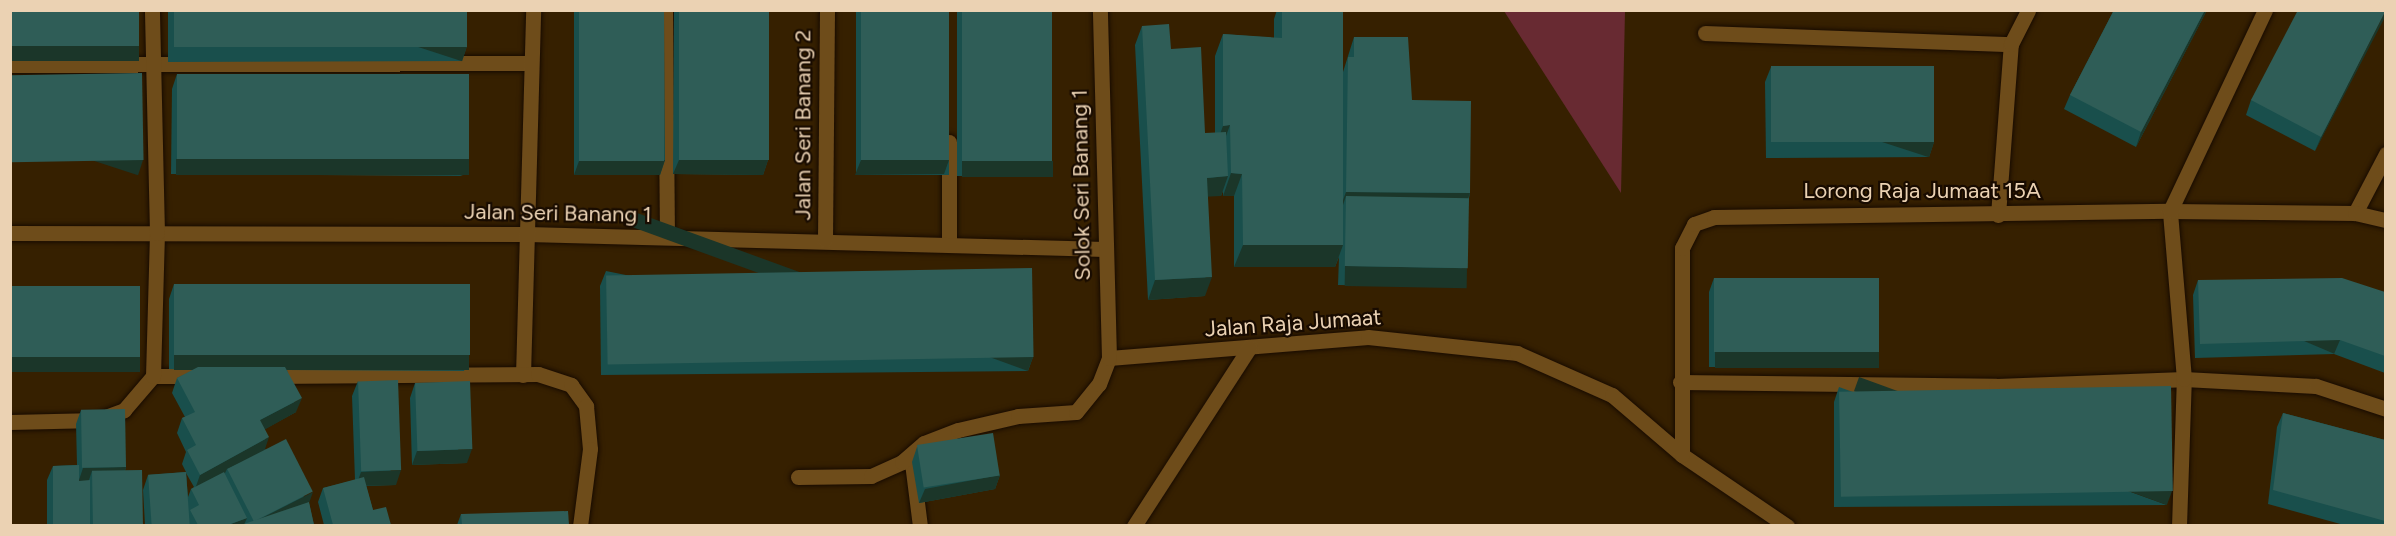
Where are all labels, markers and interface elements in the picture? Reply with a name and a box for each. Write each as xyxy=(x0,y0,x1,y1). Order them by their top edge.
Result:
street label: Jalan Seri Banang 2 xyxy=(790,30,816,220)
street label: Solok Seri Banang 1 xyxy=(1066,89,1096,281)
street label: Lorong Raja Jumaat 15A xyxy=(1803,178,2041,204)
street label: Jalan Seri Banang 1 xyxy=(464,198,652,228)
street label: Jalan Raja Jumaat xyxy=(1204,304,1382,342)

